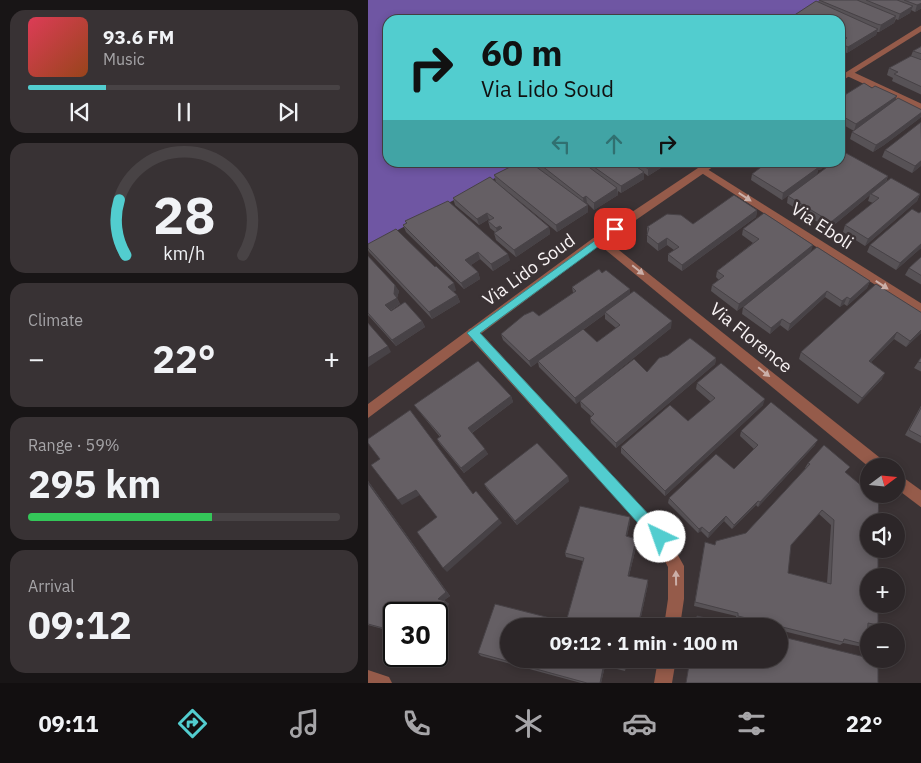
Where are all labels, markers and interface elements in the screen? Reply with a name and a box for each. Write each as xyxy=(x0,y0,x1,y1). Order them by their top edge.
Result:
text: 93.6 FM xyxy=(103,25,174,49)
text: 60 m xyxy=(481,30,563,76)
icon: right xyxy=(398,35,463,100)
text: Music xyxy=(103,49,145,69)
text: Via Lido Soud xyxy=(481,74,614,103)
icon: previous xyxy=(66,98,94,126)
icon: pause xyxy=(170,98,198,126)
icon: next xyxy=(274,98,302,126)
icon: left xyxy=(547,130,575,158)
icon: ahead xyxy=(600,130,628,158)
icon: right xyxy=(653,130,681,158)
text: 28 xyxy=(153,181,215,248)
one-way arrow xyxy=(739,192,752,201)
street label: Via Eboli xyxy=(787,197,858,254)
pin xyxy=(594,208,636,250)
icon: arrive xyxy=(601,215,629,243)
street label: Via Lido Soud xyxy=(478,228,579,311)
text: km/h xyxy=(163,242,205,265)
one-way arrow xyxy=(631,264,644,275)
one-way arrow xyxy=(875,280,888,290)
street label: Via Florence xyxy=(705,297,797,378)
text: Climate xyxy=(28,310,83,330)
text: 22° xyxy=(152,334,216,383)
text: − xyxy=(28,340,45,377)
text: + xyxy=(323,340,340,377)
one-way arrow xyxy=(757,367,770,378)
text: Range · 59% xyxy=(28,435,120,455)
north arrow xyxy=(860,458,906,502)
map controls xyxy=(860,458,905,668)
text: 295 km xyxy=(28,459,161,508)
position arrow xyxy=(633,510,685,562)
button: sound xyxy=(860,513,905,558)
button: + xyxy=(860,568,905,613)
one-way arrow xyxy=(672,570,680,586)
text: Arrival xyxy=(28,576,75,596)
text: 09:12 xyxy=(28,600,132,649)
speed limit sign: 30 xyxy=(383,602,448,667)
button: − xyxy=(860,623,905,668)
text: 09:12 · 1 min · 100 m xyxy=(550,631,738,655)
icon: directions xyxy=(175,706,210,741)
icon: music xyxy=(287,706,322,741)
icon: phone xyxy=(399,706,434,741)
icon: climate xyxy=(511,706,546,741)
icon: car xyxy=(622,706,657,741)
icon: filters xyxy=(734,706,769,741)
text: 09:11 xyxy=(38,709,98,738)
text: 22° xyxy=(846,709,883,738)

